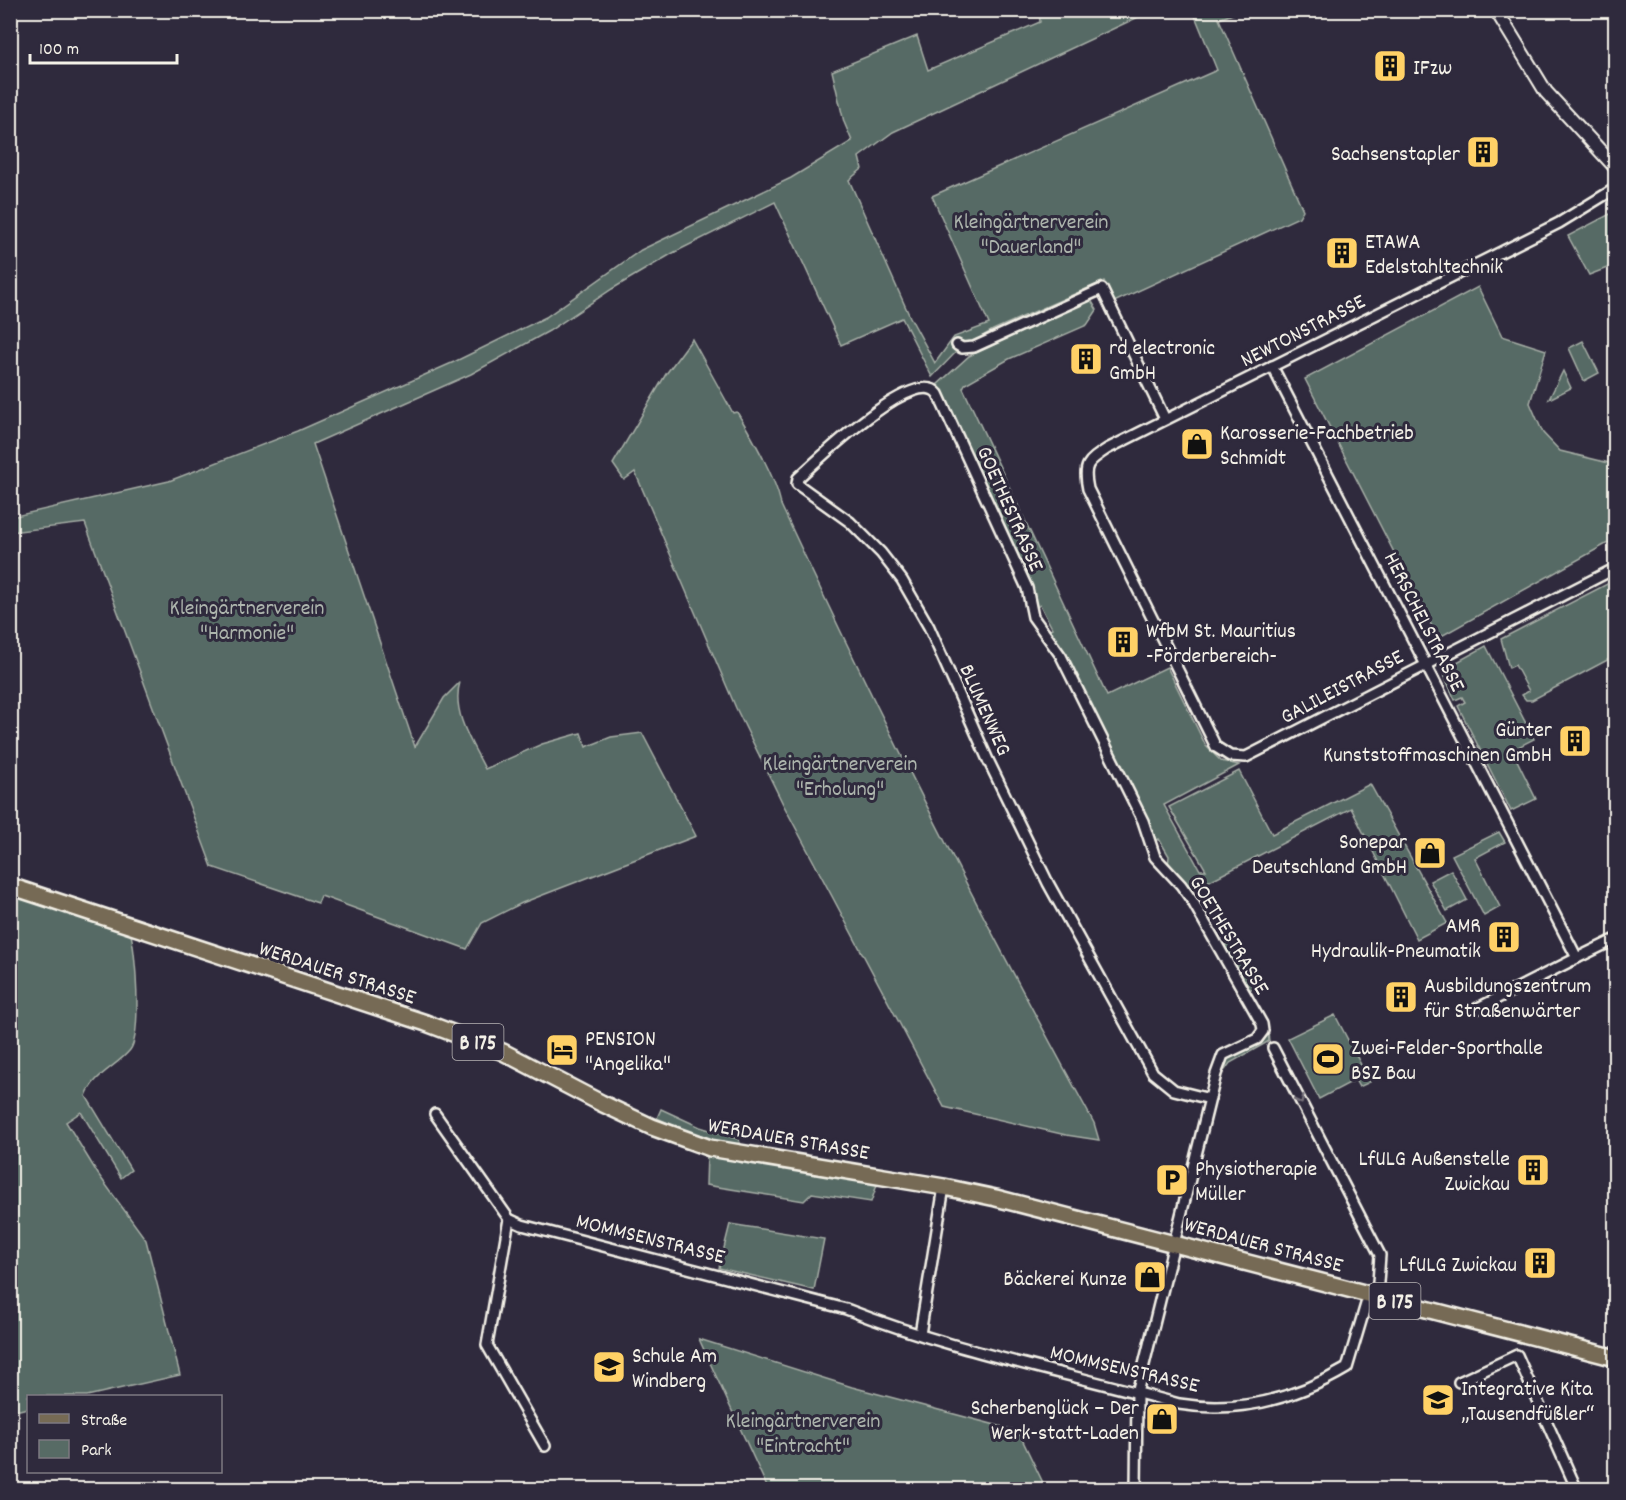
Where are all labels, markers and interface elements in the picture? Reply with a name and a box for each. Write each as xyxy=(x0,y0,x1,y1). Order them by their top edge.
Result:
scale bar xyxy=(30,27,177,65)
text: 100 m xyxy=(39,38,79,63)
building icon: IFzw xyxy=(1372,48,1408,84)
place label: IFzw xyxy=(1413,54,1452,85)
building icon: Sachsenstapler xyxy=(1465,134,1501,170)
place label: Sachsenstapler xyxy=(1331,140,1461,171)
park label: Kleingärtnerverein "Dauerland" xyxy=(953,208,1109,264)
place label: ETAWA Edelstahltechnik xyxy=(1365,228,1503,284)
building icon: ETAWA Edelstahltechnik xyxy=(1324,235,1360,271)
street label: NEWTONSTRASSE xyxy=(1236,287,1371,377)
place label: rd electronic GmbH xyxy=(1109,334,1215,390)
building icon: rd electronic GmbH xyxy=(1068,341,1104,377)
place label: Karosserie-Fachbetrieb Schmidt xyxy=(1220,419,1414,475)
shop icon: Karosserie-Fachbetrieb Schmidt xyxy=(1179,426,1215,462)
street label: GOETHESTRASSE xyxy=(967,442,1050,577)
street label: HERSCHELSTRASSE xyxy=(1374,547,1472,698)
park label: Kleingärtnerverein "Harmonie" xyxy=(169,594,325,650)
place label: WfbM St. Mauritius -Förderbereich- xyxy=(1146,617,1296,673)
building icon: WfbM St. Mauritius -Förderbereich- xyxy=(1105,624,1141,660)
street label: GALILEISTRASSE xyxy=(1276,643,1410,734)
street label: BLUMENWEG xyxy=(950,660,1018,761)
place label: Günter Kunststoffmaschinen GmbH xyxy=(1323,716,1553,772)
building icon: Günter Kunststoffmaschinen GmbH xyxy=(1557,723,1593,759)
park label: Kleingärtnerverein "Erholung" xyxy=(762,750,918,806)
place label: Sonepar Deutschland GmbH xyxy=(1252,828,1408,884)
shop icon: Sonepar Deutschland GmbH xyxy=(1412,835,1448,871)
street label: GOETHESTRASSE xyxy=(1180,870,1276,1001)
place label: AMR Hydraulik-Pneumatik xyxy=(1311,912,1481,968)
building icon: AMR Hydraulik-Pneumatik xyxy=(1486,919,1522,955)
street label: WERDAUER STRASSE xyxy=(254,934,420,1014)
place label: Ausbildungszentrum für Straßenwärter xyxy=(1424,972,1592,1028)
building icon: Ausbildungszentrum für Straßenwärter xyxy=(1383,979,1419,1015)
road number: B 175 xyxy=(452,1024,504,1060)
place label: PENSION "Angelika" xyxy=(585,1025,671,1081)
hotel icon: PENSION "Angelika" xyxy=(544,1032,580,1068)
place label: Zwei-Felder-Sporthalle BSZ Bau xyxy=(1351,1034,1543,1090)
sports icon: Zwei-Felder-Sporthalle BSZ Bau xyxy=(1310,1041,1346,1077)
one-way arrow xyxy=(1293,1093,1304,1104)
street label: WERDAUER STRASSE xyxy=(705,1111,872,1170)
place label: LfULG Außenstelle Zwickau xyxy=(1359,1145,1510,1201)
building icon: LfULG Außenstelle Zwickau xyxy=(1515,1152,1551,1188)
place label: Physiotherapie Müller xyxy=(1195,1155,1317,1211)
parking icon: Physiotherapie Müller xyxy=(1154,1162,1190,1198)
street label: MOMMSENSTRASSE xyxy=(572,1207,728,1274)
street label: WERDAUER STRASSE xyxy=(1180,1210,1346,1283)
building icon: LfULG Zwickau xyxy=(1522,1245,1558,1281)
place label: LfULG Zwickau xyxy=(1399,1251,1517,1282)
shop icon: Bäckerei Kunze xyxy=(1132,1259,1168,1295)
place label: Bäckerei Kunze xyxy=(1003,1265,1127,1296)
road number: B 175 xyxy=(1370,1283,1420,1319)
street label: MOMMSENSTRASSE xyxy=(1046,1338,1202,1403)
place label: Schule Am Windberg xyxy=(632,1342,717,1398)
school or university icon: Schule Am Windberg xyxy=(591,1349,627,1385)
place label: Integrative Kita „Tausendfüßler“ xyxy=(1461,1375,1595,1431)
school or university icon: Integrative Kita „Tausendfüßler“ xyxy=(1420,1382,1456,1418)
place label: Scherbenglück – Der Werk-statt-Laden xyxy=(971,1394,1140,1450)
legend xyxy=(27,1395,222,1473)
shop icon: Scherbenglück – Der Werk-statt-Laden xyxy=(1144,1401,1180,1437)
park label: Kleingärtnerverein "Eintracht" xyxy=(725,1407,881,1463)
text: Straße xyxy=(81,1409,127,1434)
text: Park xyxy=(81,1439,112,1464)

